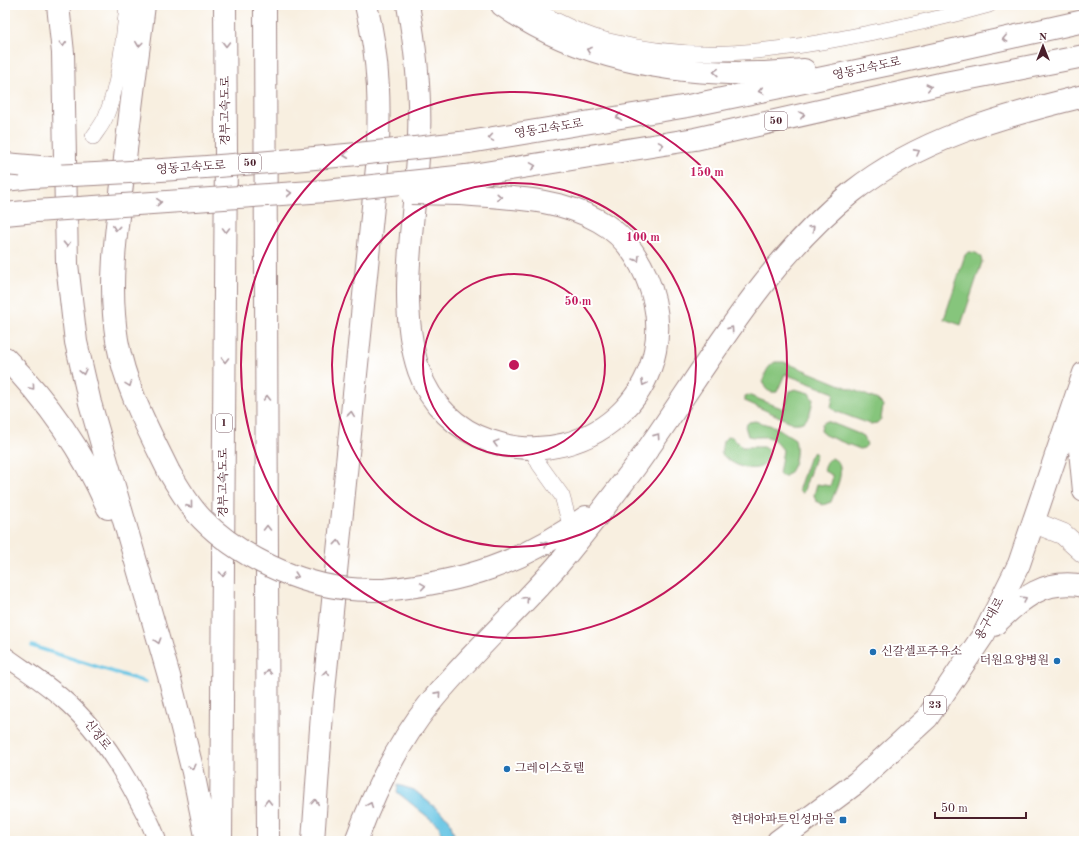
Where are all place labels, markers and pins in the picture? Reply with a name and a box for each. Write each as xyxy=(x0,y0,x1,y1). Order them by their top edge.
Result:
centre of rings xyxy=(507,358,521,372)
place label: 신갈셀프주유소 xyxy=(881,645,963,658)
marker: 신갈셀프주유소 xyxy=(868,647,878,657)
place label: 더원요양병원 xyxy=(979,654,1049,667)
marker: 더원요양병원 xyxy=(1052,656,1062,666)
place label: 그레이스호텔 xyxy=(515,761,585,775)
marker: 그레이스호텔 xyxy=(502,764,512,774)
place label: 현대아파트인성마을 xyxy=(731,813,835,826)
marker: 현대아파트인성마을 xyxy=(838,815,848,825)

